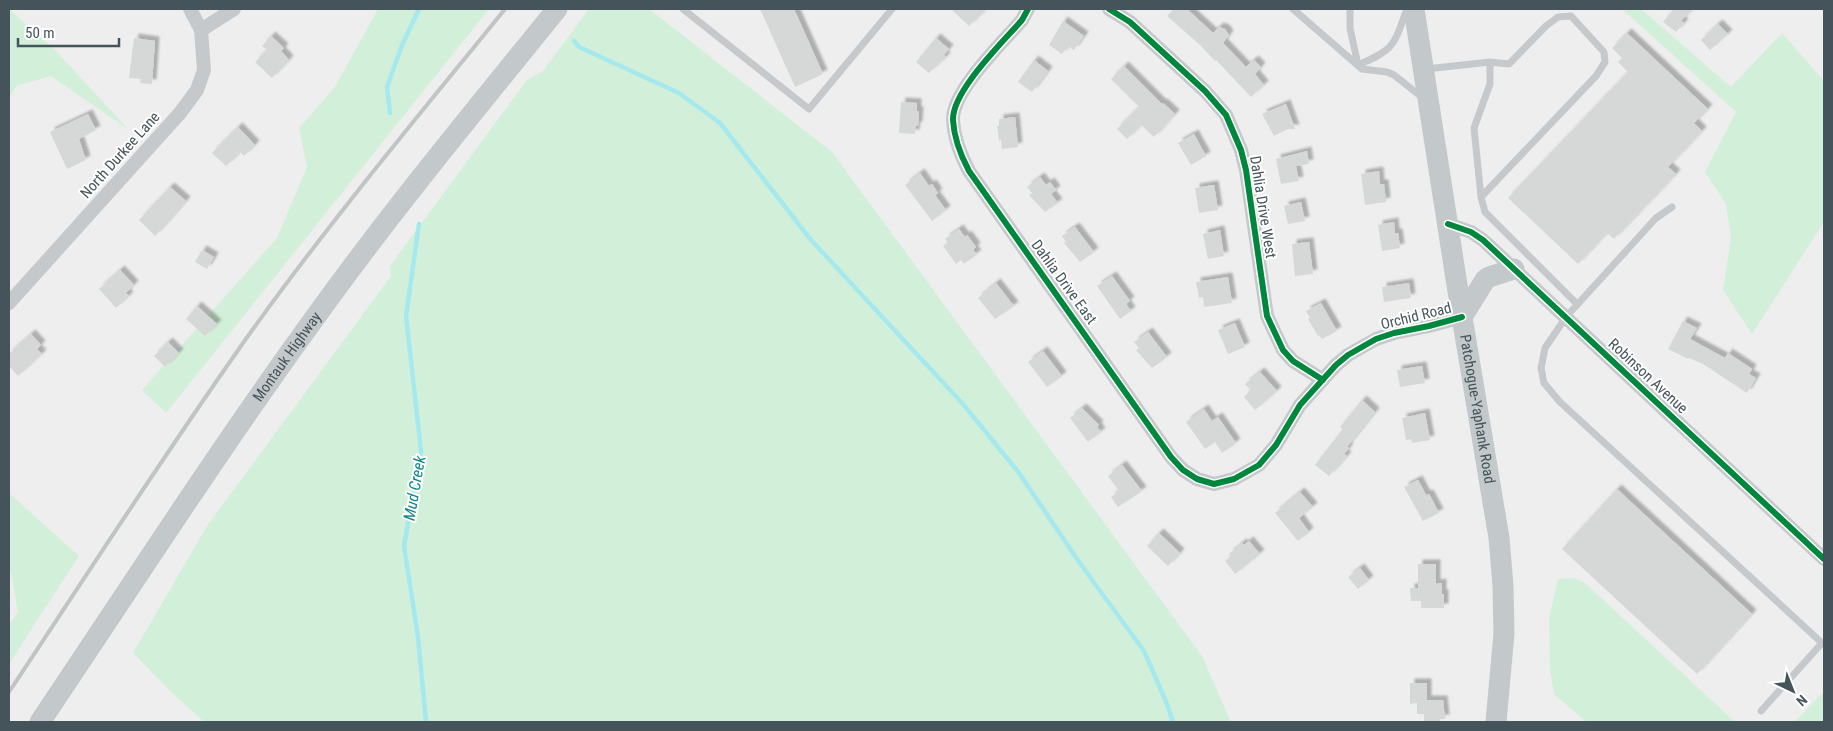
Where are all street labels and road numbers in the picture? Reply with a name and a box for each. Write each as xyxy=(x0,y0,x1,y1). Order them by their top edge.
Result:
street label: North Durkee Lane xyxy=(77,108,163,202)
street label: Dahlia Drive West xyxy=(1246,155,1280,259)
street label: Dahlia Drive East xyxy=(1027,236,1101,328)
street label: Orchid Road xyxy=(1379,299,1453,333)
street label: Montauk Highway xyxy=(249,308,325,405)
street label: Patchogue-Yaphank Road xyxy=(1456,333,1499,485)
street label: Robinson Avenue xyxy=(1605,335,1691,417)

